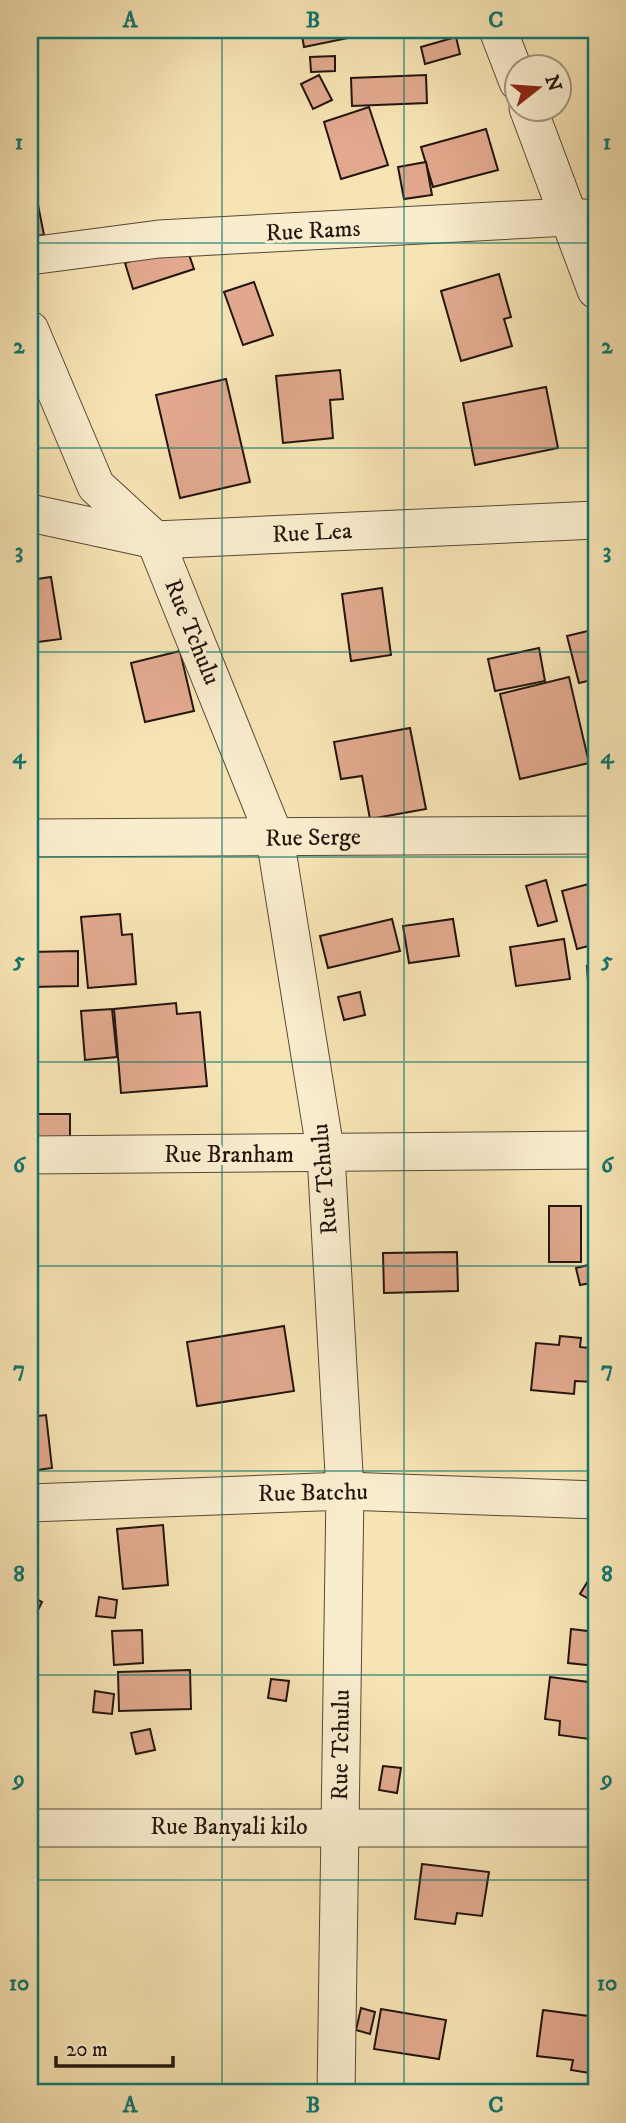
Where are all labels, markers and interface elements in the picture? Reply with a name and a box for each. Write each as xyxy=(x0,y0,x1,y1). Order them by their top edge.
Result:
text: A xyxy=(122,6,139,35)
text: B xyxy=(306,6,320,35)
text: C xyxy=(488,6,504,35)
north arrow xyxy=(504,52,574,122)
text: N xyxy=(540,73,566,95)
text: 1 xyxy=(15,128,23,157)
text: 1 xyxy=(603,128,611,157)
street label: Rue Rams xyxy=(265,214,361,248)
text: 2 xyxy=(13,332,25,361)
text: 2 xyxy=(601,332,613,361)
street label: Rue Lea xyxy=(271,516,354,550)
text: 3 xyxy=(15,537,23,566)
text: 3 xyxy=(603,537,611,566)
street label: Rue Tchulu xyxy=(157,575,227,689)
text: 4 xyxy=(12,742,27,771)
text: 4 xyxy=(600,742,615,771)
street label: Rue Serge xyxy=(265,822,361,854)
text: 5 xyxy=(12,946,25,975)
text: 5 xyxy=(600,946,613,975)
street label: Rue Tchulu xyxy=(305,1122,345,1236)
street label: Rue Branham xyxy=(164,1140,294,1170)
text: 6 xyxy=(13,1151,27,1180)
text: 6 xyxy=(601,1151,615,1180)
text: 7 xyxy=(13,1355,25,1384)
text: 7 xyxy=(601,1355,613,1384)
street label: Rue Batchu xyxy=(258,1477,368,1509)
text: 8 xyxy=(13,1560,25,1589)
text: 8 xyxy=(601,1560,613,1589)
street label: Rue Tchulu xyxy=(325,1689,357,1801)
text: 9 xyxy=(11,1765,25,1794)
text: 9 xyxy=(599,1765,613,1794)
street label: Rue Banyali kilo xyxy=(150,1812,308,1842)
text: 10 xyxy=(9,1969,29,1998)
text: 10 xyxy=(597,1969,617,1998)
scale bar xyxy=(56,2025,173,2069)
text: 20 m xyxy=(66,2037,108,2063)
text: A xyxy=(122,2091,139,2120)
text: B xyxy=(306,2091,320,2120)
text: C xyxy=(488,2091,504,2120)

